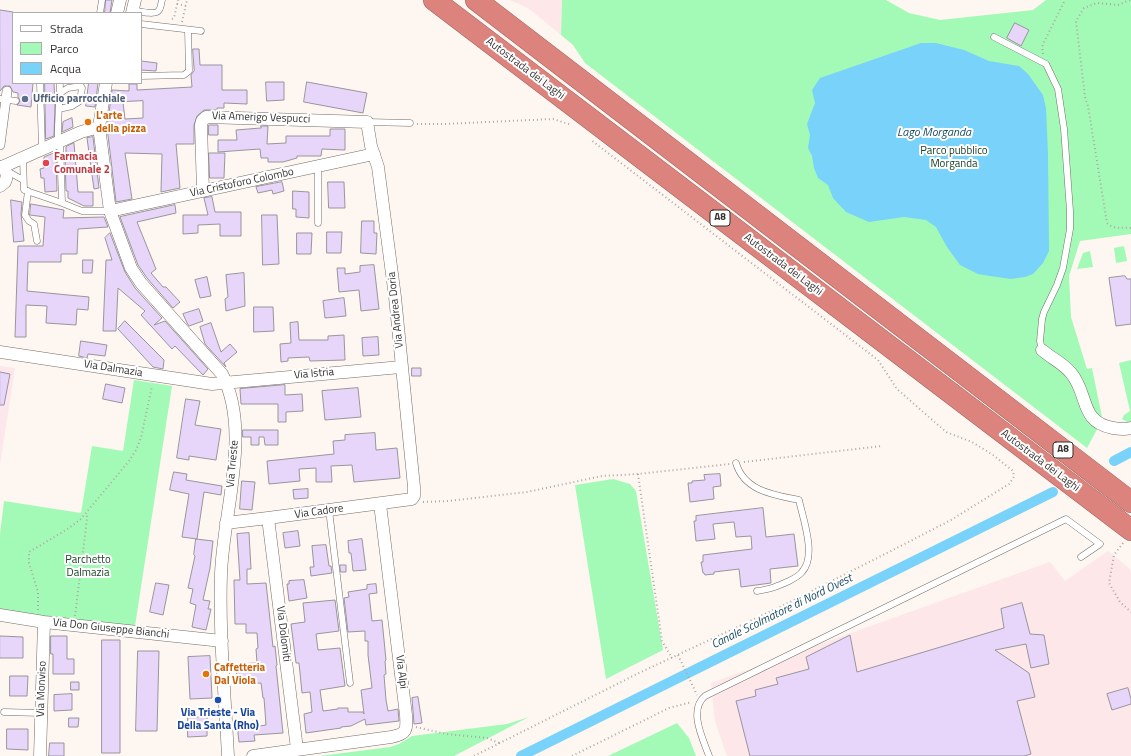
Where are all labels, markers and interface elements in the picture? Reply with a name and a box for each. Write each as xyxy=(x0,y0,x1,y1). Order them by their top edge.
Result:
legend xyxy=(12,12,142,84)
text: Strada xyxy=(50,19,83,38)
street label: Autostrada dei Laghi xyxy=(483,35,567,103)
text: Parco xyxy=(50,39,79,58)
text: Acqua xyxy=(50,59,81,78)
place label: Ufficio parrocchiale xyxy=(33,92,125,106)
marker: Ufficio parrocchiale xyxy=(20,94,30,104)
place label: L'arte della pizza xyxy=(96,109,146,135)
street label: Via Amerigo Vespucci xyxy=(212,110,310,126)
marker: L'arte della pizza xyxy=(83,117,93,127)
water label: Lago Morganda xyxy=(897,126,971,140)
park label: Parco pubblico Morganda xyxy=(920,144,988,170)
place label: Farmacia Comunale 2 xyxy=(54,150,110,176)
marker: Farmacia Comunale 2 xyxy=(41,158,51,168)
street label: Via Cristoforo Colombo xyxy=(189,166,295,200)
road number: A8 xyxy=(710,210,730,226)
street label: Autostrada dei Laghi xyxy=(741,231,825,299)
street label: Via Andrea Doria xyxy=(385,271,407,349)
street label: Via Dalmazia xyxy=(83,358,143,380)
street label: Via Istria xyxy=(293,366,335,382)
street label: Autostrada dei Laghi xyxy=(998,427,1082,495)
street label: Via Trieste xyxy=(224,440,242,488)
road number: A8 xyxy=(1053,442,1073,458)
street label: Via Cadore xyxy=(294,502,344,522)
park label: Parchetto Dalmazia xyxy=(65,553,111,579)
water label: Canale Scolmatore di Nord Ovest xyxy=(709,572,855,652)
street label: Via Dolomiti xyxy=(273,605,293,663)
street label: Via Don Giuseppe Bianchi xyxy=(52,616,170,642)
street label: Via Alpi xyxy=(392,654,410,690)
street label: Via Monviso xyxy=(34,661,50,717)
place label: Caffetteria Dal Viola xyxy=(214,661,265,687)
marker: Caffetteria Dal Viola xyxy=(201,669,211,679)
marker: Via Trieste - Via Della Santa (Rho) xyxy=(213,695,223,705)
place label: Via Trieste - Via Della Santa (Rho) xyxy=(177,706,259,732)

